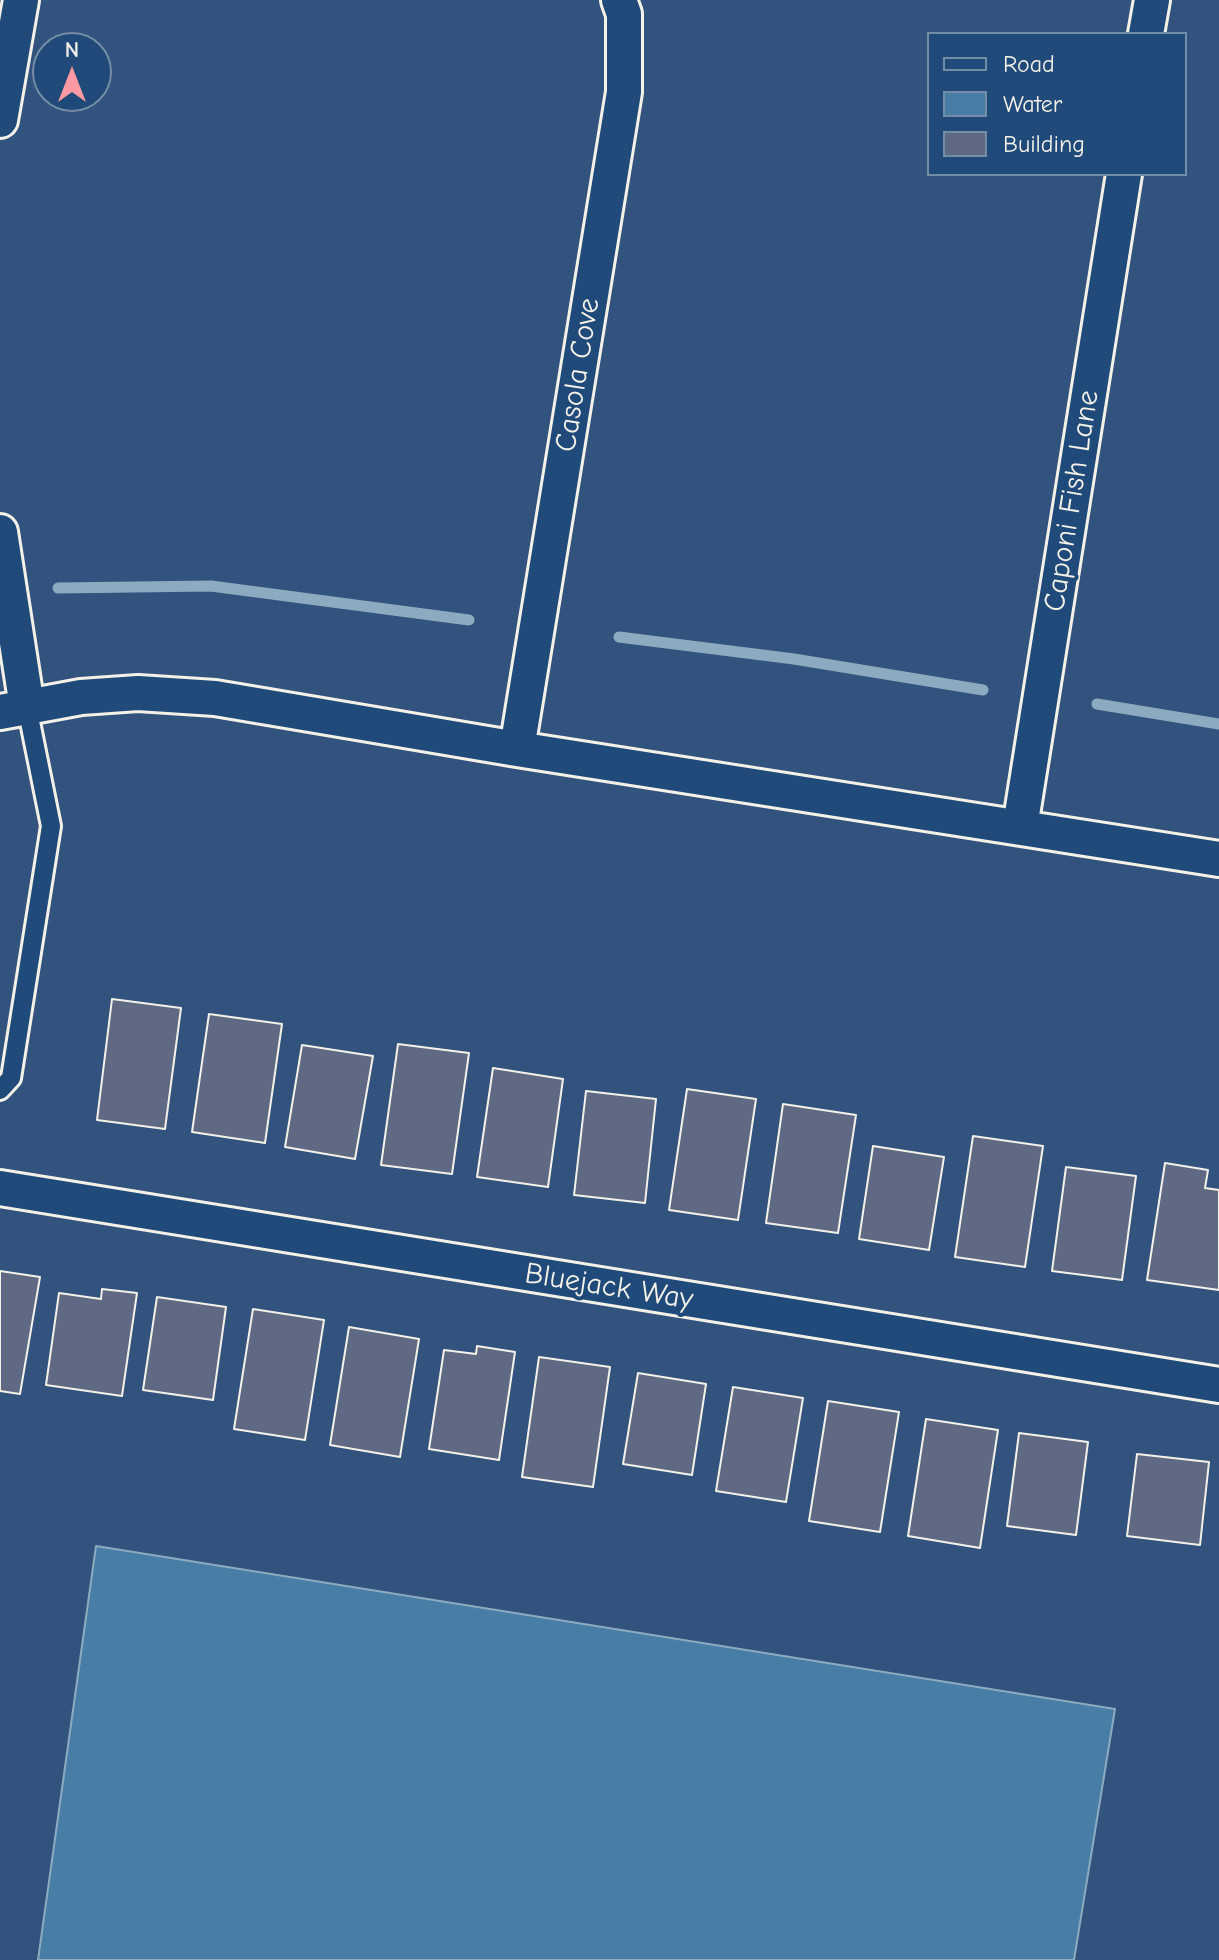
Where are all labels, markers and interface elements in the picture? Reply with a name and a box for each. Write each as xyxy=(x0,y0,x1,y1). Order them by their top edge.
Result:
north arrow xyxy=(32,32,112,112)
legend xyxy=(927,32,1187,176)
text: N xyxy=(65,37,79,63)
text: Road xyxy=(1003,50,1055,78)
text: Water xyxy=(1003,90,1062,118)
text: Building xyxy=(1003,130,1085,158)
street label: Casola Cove xyxy=(548,296,608,454)
street label: Caponi Fish Lane xyxy=(1037,388,1107,614)
street label: Bluejack Way xyxy=(522,1256,696,1318)

